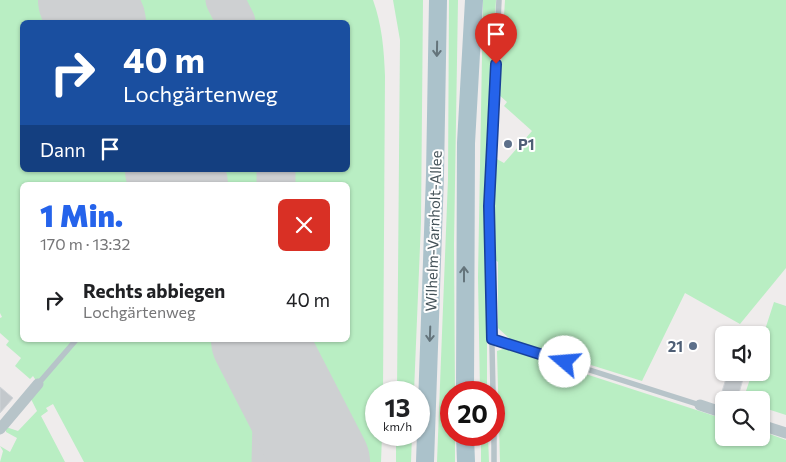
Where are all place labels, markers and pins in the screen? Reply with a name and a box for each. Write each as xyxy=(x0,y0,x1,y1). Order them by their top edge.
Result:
pin xyxy=(475,13,517,64)
place label: P1 xyxy=(518,135,535,153)
marker: P1 xyxy=(502,138,514,150)
place label: 21 xyxy=(668,337,683,355)
marker: 21 xyxy=(687,340,699,352)

